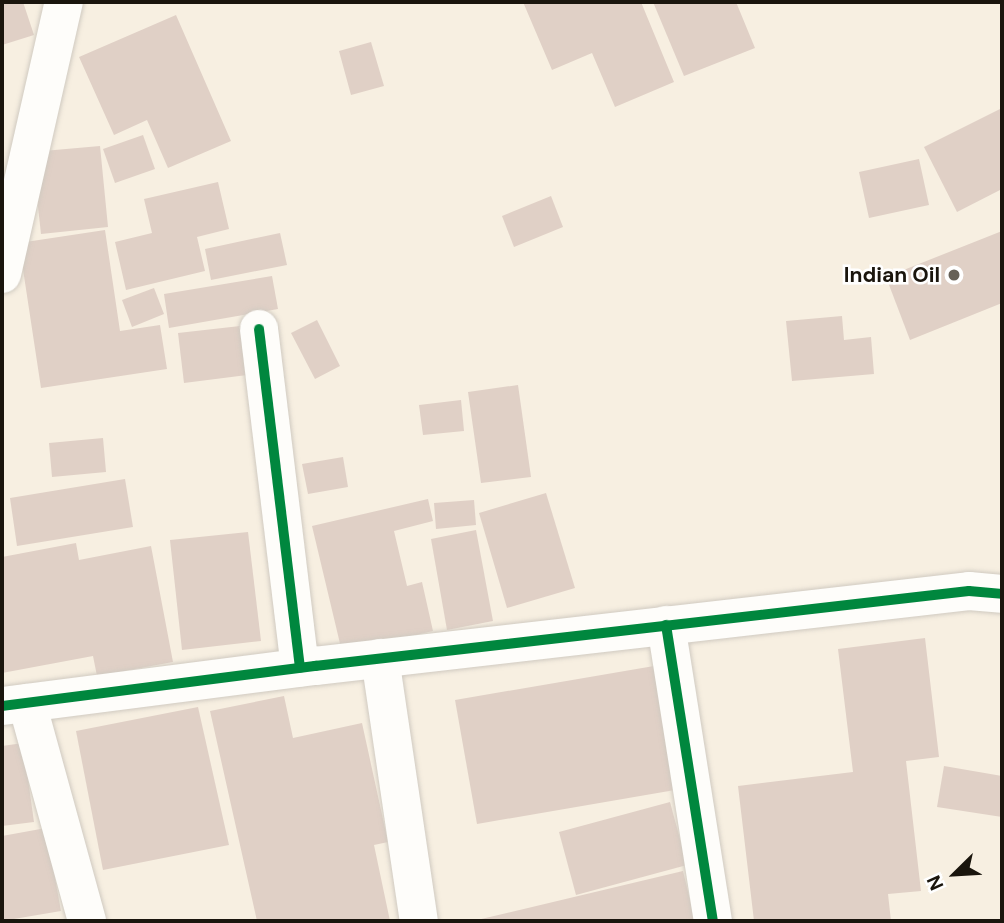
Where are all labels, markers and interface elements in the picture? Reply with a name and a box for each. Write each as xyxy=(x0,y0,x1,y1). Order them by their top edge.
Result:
place label: Indian Oil xyxy=(844,262,940,288)
marker: Indian Oil xyxy=(946,267,962,283)
north arrow xyxy=(920,839,990,909)
text: N xyxy=(921,871,950,894)

